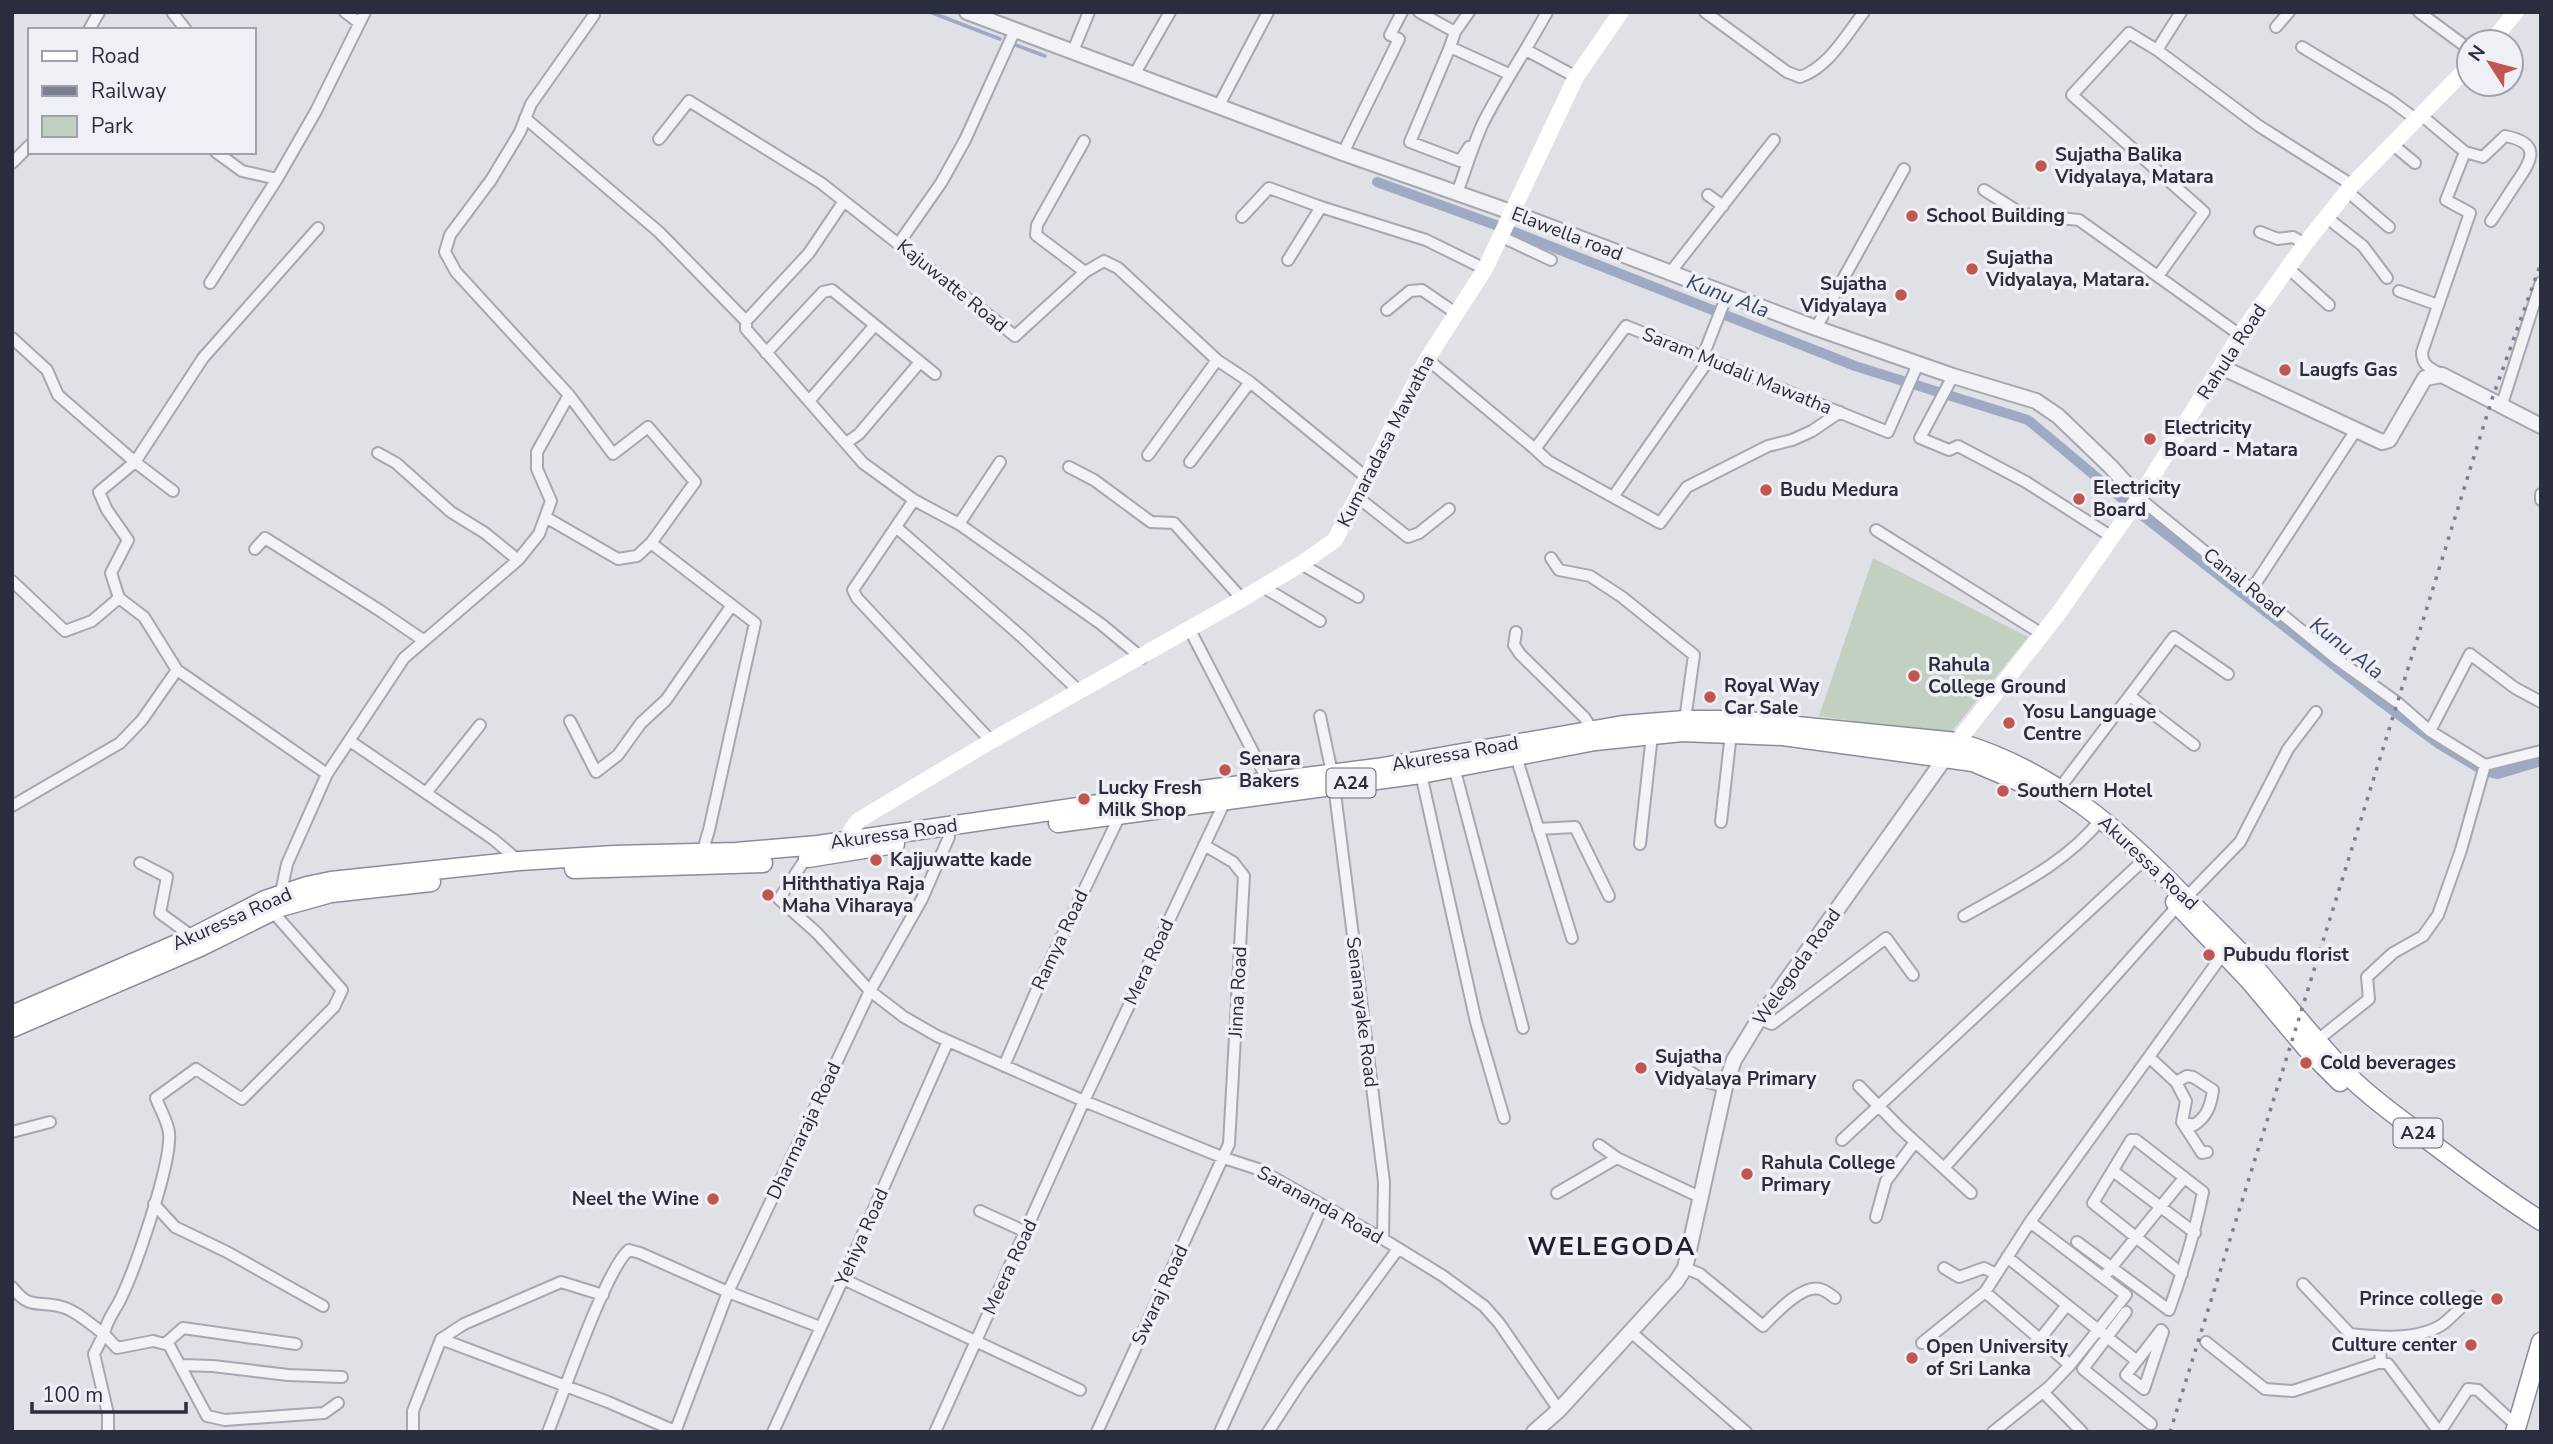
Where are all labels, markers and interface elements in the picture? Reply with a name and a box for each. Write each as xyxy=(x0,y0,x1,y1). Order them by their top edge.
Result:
legend xyxy=(28,28,256,154)
north arrow xyxy=(2455,28,2525,98)
text: N xyxy=(2462,40,2492,67)
text: Road xyxy=(91,42,140,70)
text: Railway xyxy=(91,77,166,105)
text: Park xyxy=(91,112,133,140)
place label: Sujatha Balika Vidyalaya, Matara xyxy=(2054,142,2214,190)
marker: Sujatha Balika Vidyalaya, Matara xyxy=(2033,158,2049,174)
street label: Elawella road xyxy=(1508,201,1626,267)
place label: School Building xyxy=(1926,203,2065,229)
marker: School Building xyxy=(1904,208,1920,224)
street label: Kajuwatte Road xyxy=(891,233,1013,339)
place label: Sujatha Vidyalaya, Matara. xyxy=(1985,245,2149,293)
marker: Sujatha Vidyalaya, Matara. xyxy=(1964,261,1980,277)
water label: Kunu Ala xyxy=(1683,267,1773,325)
place label: Sujatha Vidyalaya xyxy=(1799,271,1887,319)
marker: Sujatha Vidyalaya xyxy=(1893,287,1909,303)
street label: Rahula Road xyxy=(2191,299,2273,405)
street label: Saram Mudali Mawatha xyxy=(1638,321,1836,421)
street label: Kumaradasa Mawatha xyxy=(1331,350,1441,532)
place label: Laugfs Gas xyxy=(2299,357,2397,383)
marker: Laugfs Gas xyxy=(2277,362,2293,378)
place label: Electricity Board - Matara xyxy=(2164,415,2298,463)
marker: Electricity Board - Matara xyxy=(2142,431,2158,447)
place label: Electricity Board xyxy=(2093,475,2181,523)
place label: Budu Medura xyxy=(1780,477,1899,503)
marker: Budu Medura xyxy=(1758,482,1774,498)
marker: Electricity Board xyxy=(2071,491,2087,507)
street label: Canal Road xyxy=(2198,542,2290,624)
water label: Kunu Ala xyxy=(2304,610,2390,686)
place label: Rahula College Ground xyxy=(1928,652,2066,700)
marker: Rahula College Ground xyxy=(1906,668,1922,684)
place label: Royal Way Car Sale xyxy=(1724,673,1820,721)
marker: Royal Way Car Sale xyxy=(1702,689,1718,705)
place label: Yosu Language Centre xyxy=(2022,699,2156,747)
marker: Yosu Language Centre xyxy=(2001,715,2017,731)
street label: Akuressa Road xyxy=(1390,730,1520,778)
place label: Senara Bakers xyxy=(1239,746,1301,794)
marker: Senara Bakers xyxy=(1217,762,1233,778)
road number: A24 xyxy=(1326,768,1376,798)
place label: Lucky Fresh Milk Shop xyxy=(1098,775,1202,823)
place label: Southern Hotel xyxy=(2017,778,2152,804)
marker: Southern Hotel xyxy=(1995,783,2011,799)
marker: Lucky Fresh Milk Shop xyxy=(1076,791,1092,807)
street label: Akuressa Road xyxy=(2092,810,2204,916)
street label: Akuressa Road xyxy=(829,812,959,856)
place label: Kajjuwatte kade xyxy=(890,847,1032,873)
marker: Kajjuwatte kade xyxy=(868,852,884,868)
place label: Hiththatiya Raja Maha Viharaya xyxy=(782,871,925,919)
street label: Akuressa Road xyxy=(168,881,296,957)
street label: Ramya Road xyxy=(1025,886,1095,994)
marker: Hiththatiya Raja Maha Viharaya xyxy=(760,887,776,903)
street label: Welegoda Road xyxy=(1747,903,1847,1031)
street label: Mera Road xyxy=(1118,915,1180,1009)
street label: Senanayake Road xyxy=(1340,935,1384,1089)
place label: Pubudu florist xyxy=(2223,942,2349,968)
street label: Jinna Road xyxy=(1223,946,1253,1039)
marker: Pubudu florist xyxy=(2201,947,2217,963)
place label: Sujatha Vidyalaya Primary xyxy=(1654,1044,1817,1092)
place label: Cold beverages xyxy=(2320,1050,2456,1076)
marker: Cold beverages xyxy=(2298,1055,2314,1071)
street label: Dharmaraja Road xyxy=(761,1058,847,1204)
marker: Sujatha Vidyalaya Primary xyxy=(1633,1060,1649,1076)
road number: A24 xyxy=(2394,1118,2442,1148)
place label: Rahula College Primary xyxy=(1761,1150,1895,1198)
street label: Sarananda Road xyxy=(1252,1160,1388,1250)
marker: Rahula College Primary xyxy=(1739,1166,1755,1182)
street label: Yehiya Road xyxy=(829,1184,895,1291)
place label: Neel the Wine xyxy=(572,1186,699,1212)
marker: Neel the Wine xyxy=(705,1191,721,1207)
street label: Meera Road xyxy=(977,1215,1043,1319)
district label: WELEGODA xyxy=(1528,1229,1696,1264)
street label: Swaraj Road xyxy=(1125,1241,1195,1349)
place label: Prince college xyxy=(2359,1286,2483,1312)
marker: Prince college xyxy=(2489,1291,2505,1307)
place label: Culture center xyxy=(2331,1332,2458,1358)
place label: Open University of Sri Lanka xyxy=(1926,1334,2069,1382)
marker: Culture center xyxy=(2463,1337,2479,1353)
marker: Open University of Sri Lanka xyxy=(1904,1350,1920,1366)
scale bar xyxy=(32,1370,186,1414)
text: 100 m xyxy=(42,1381,103,1409)

